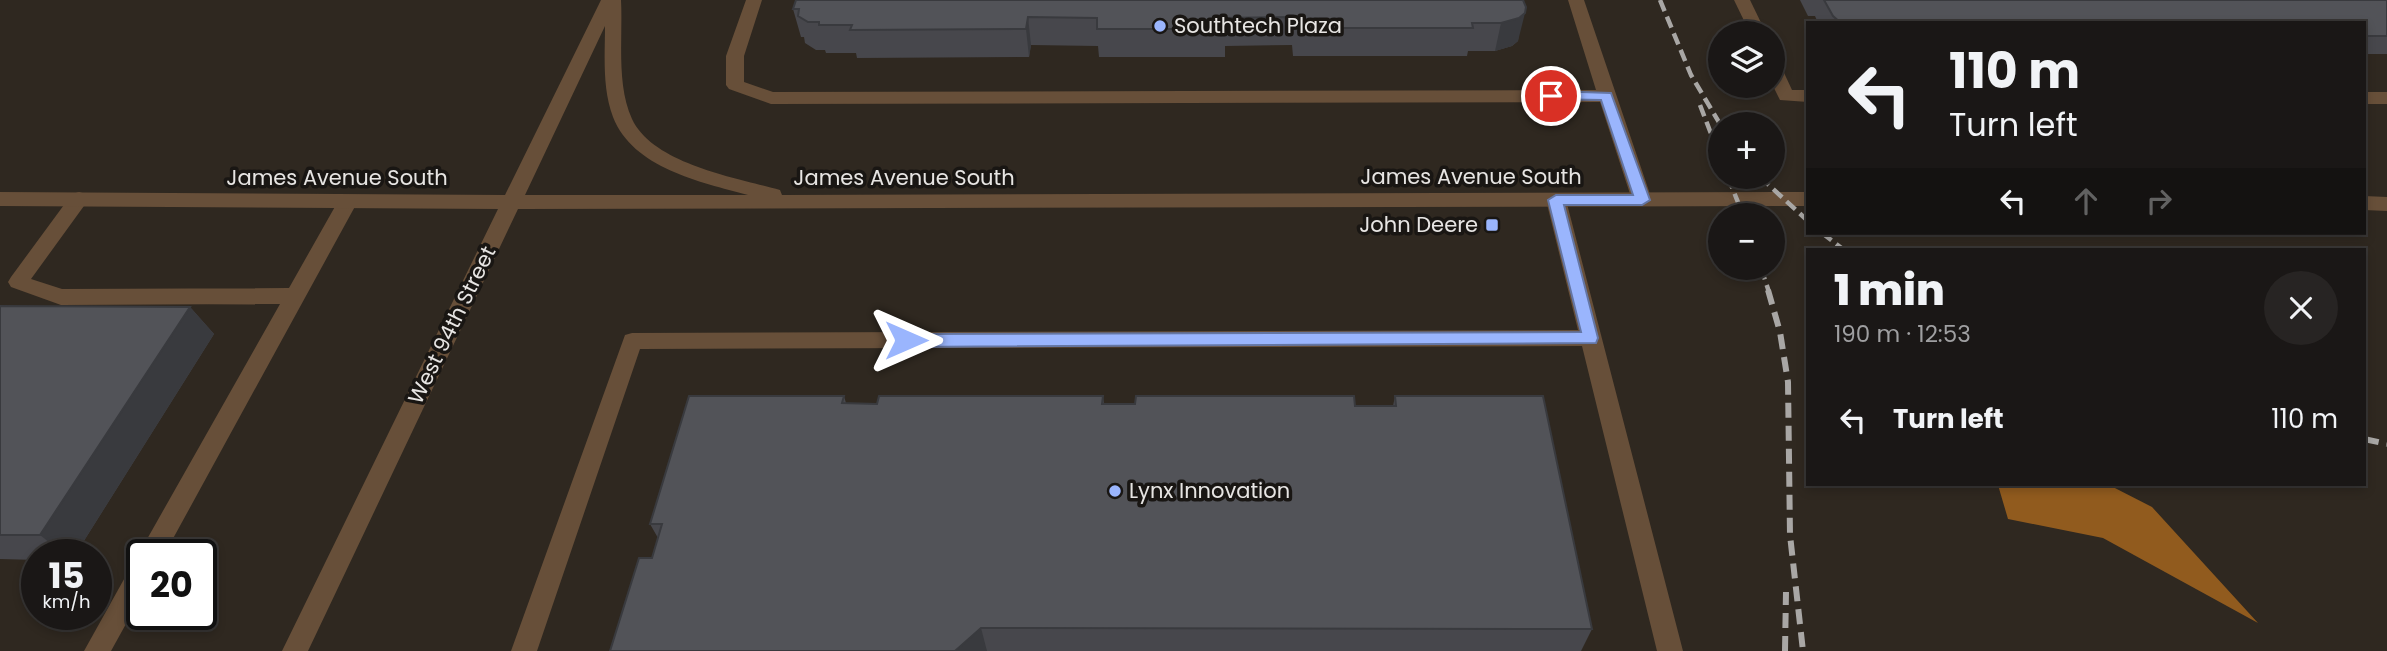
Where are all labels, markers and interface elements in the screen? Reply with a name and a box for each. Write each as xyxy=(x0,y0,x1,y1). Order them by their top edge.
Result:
place label: Southtech Plaza xyxy=(1174,11,1342,40)
marker: Southtech Plaza xyxy=(1152,18,1168,34)
map controls xyxy=(1708,21,1785,280)
button: layers xyxy=(1708,21,1785,98)
text: 110 m xyxy=(1949,37,2080,105)
icon: left xyxy=(1834,49,1925,140)
pin xyxy=(1521,66,1581,126)
icon: arrive xyxy=(1532,77,1570,115)
text: Turn left xyxy=(1949,102,2078,147)
button: + xyxy=(1708,112,1785,189)
street label: James Avenue South xyxy=(1360,162,1582,191)
street label: James Avenue South xyxy=(226,163,448,192)
street label: James Avenue South xyxy=(793,163,1015,192)
icon: left xyxy=(1994,182,2032,220)
icon: ahead xyxy=(2067,182,2105,220)
icon: right xyxy=(2140,182,2178,220)
button: − xyxy=(1708,203,1785,280)
place label: John Deere xyxy=(1359,210,1478,239)
marker: John Deere xyxy=(1484,217,1500,233)
street label: West 94th Street xyxy=(401,241,502,409)
text: 1 min xyxy=(1834,261,1945,320)
button: close xyxy=(2264,271,2338,345)
position arrow xyxy=(869,303,943,377)
text: 190 m · 12:53 xyxy=(1834,318,1971,350)
icon: left xyxy=(1834,401,1872,439)
text: Turn left xyxy=(1893,401,2004,437)
text: 110 m xyxy=(2271,401,2338,437)
place label: Lynx Innovation xyxy=(1129,476,1290,505)
marker: Lynx Innovation xyxy=(1107,483,1123,499)
speed limit sign: 20 xyxy=(126,539,217,630)
text: 15 xyxy=(49,551,84,600)
text: km/h xyxy=(43,589,90,614)

